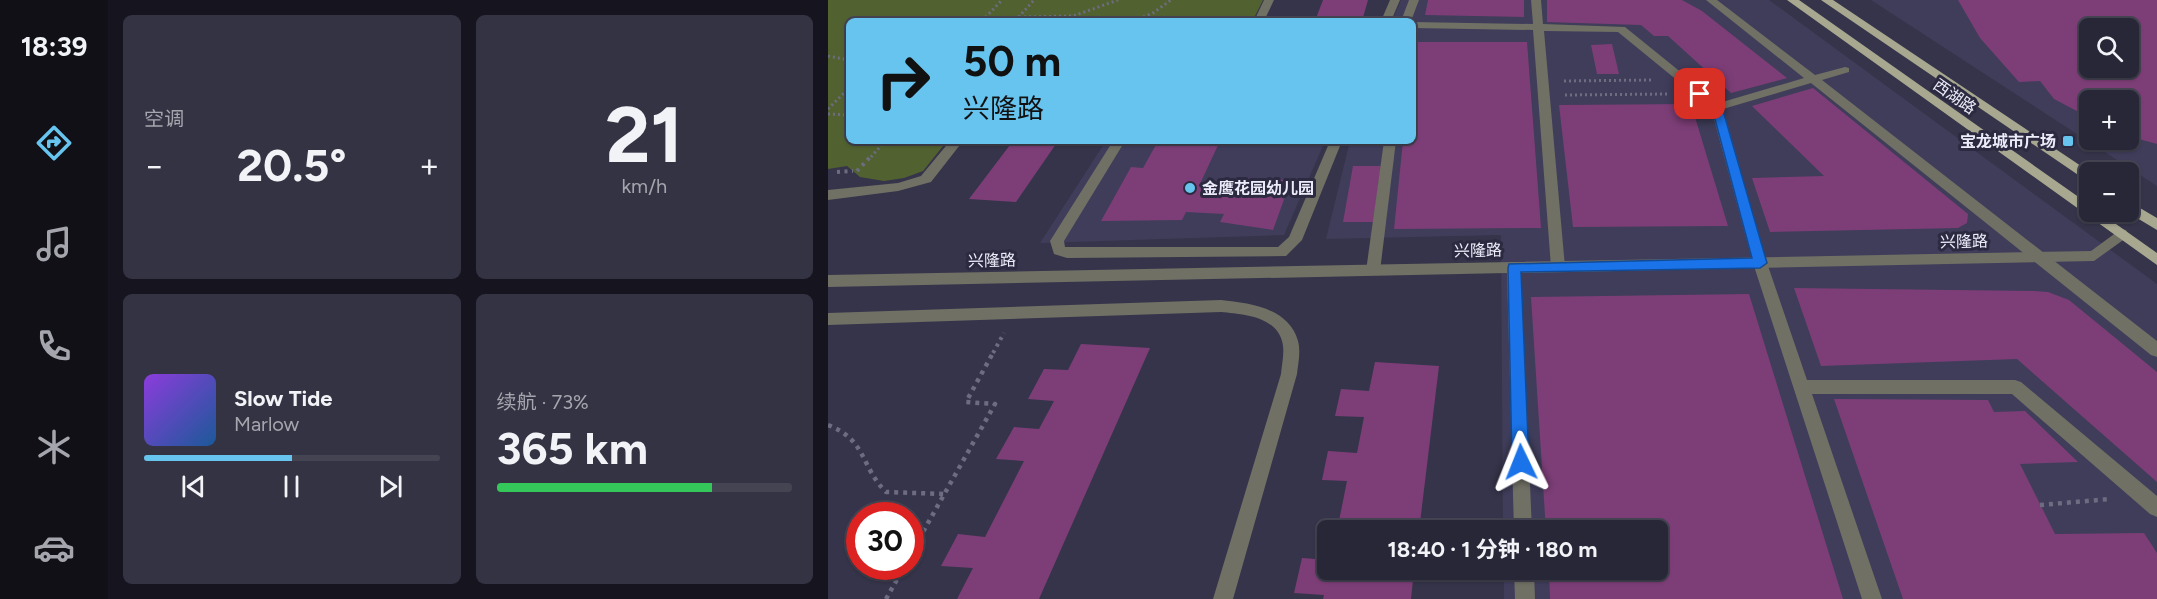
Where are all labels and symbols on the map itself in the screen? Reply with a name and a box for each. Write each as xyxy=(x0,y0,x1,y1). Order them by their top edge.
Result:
pin xyxy=(1674,68,1725,119)
street label: 西湖路 xyxy=(1930,75,1980,118)
place label: 宝龙城市广场 xyxy=(1960,132,2056,151)
marker: 宝龙城市广场 xyxy=(2061,134,2075,148)
place label: 金鹰花园幼儿园 xyxy=(1202,179,1314,198)
marker: 金鹰花园幼儿园 xyxy=(1183,181,1197,195)
street label: 兴隆路 xyxy=(1940,232,1988,251)
street label: 兴隆路 xyxy=(1454,241,1502,260)
street label: 兴隆路 xyxy=(968,251,1016,270)
position arrow xyxy=(1489,430,1553,494)
speed limit sign: 30 xyxy=(846,502,924,580)

